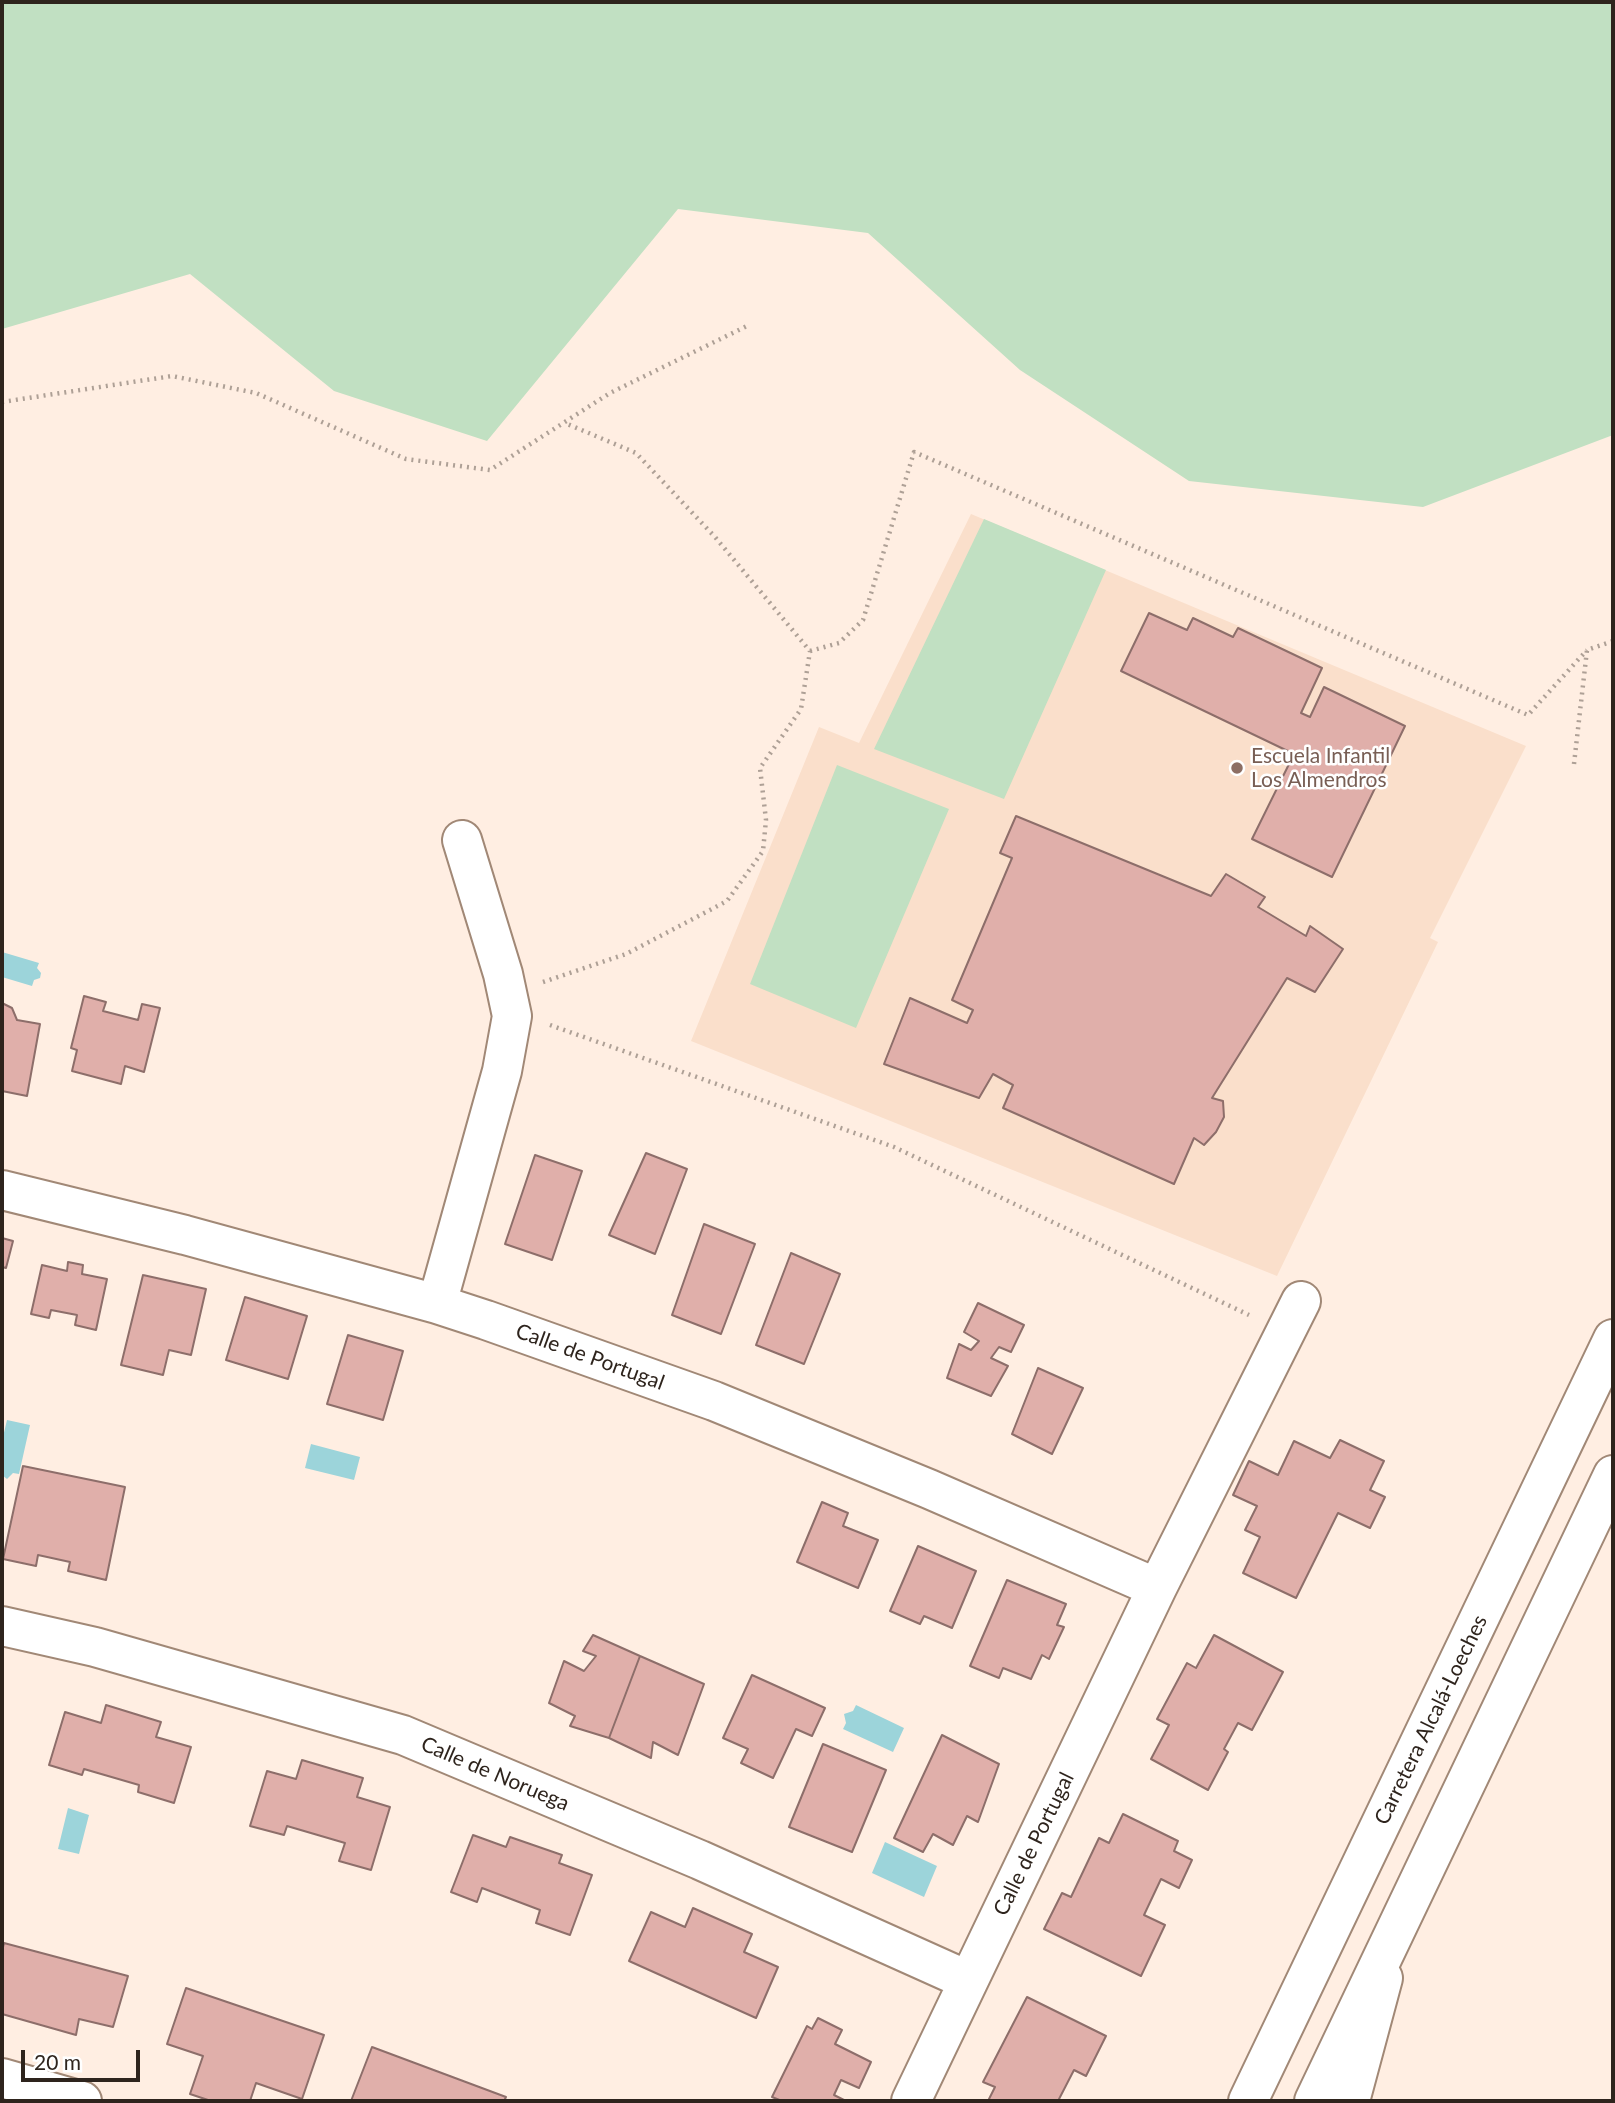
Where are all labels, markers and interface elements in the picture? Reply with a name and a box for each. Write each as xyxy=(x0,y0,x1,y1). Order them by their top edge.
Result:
place label: Escuela Infantil Los Almendros xyxy=(1251,743,1390,793)
marker: Escuela Infantil Los Almendros xyxy=(1229,760,1245,776)
street label: Calle de Portugal xyxy=(512,1318,668,1396)
street label: Carretera Alcalá-Loeches xyxy=(1369,1611,1493,1829)
street label: Calle de Noruega xyxy=(417,1731,573,1817)
street label: Calle de Portugal xyxy=(988,1768,1080,1920)
scale bar xyxy=(24,2036,144,2080)
text: 20 m xyxy=(34,2049,81,2074)

